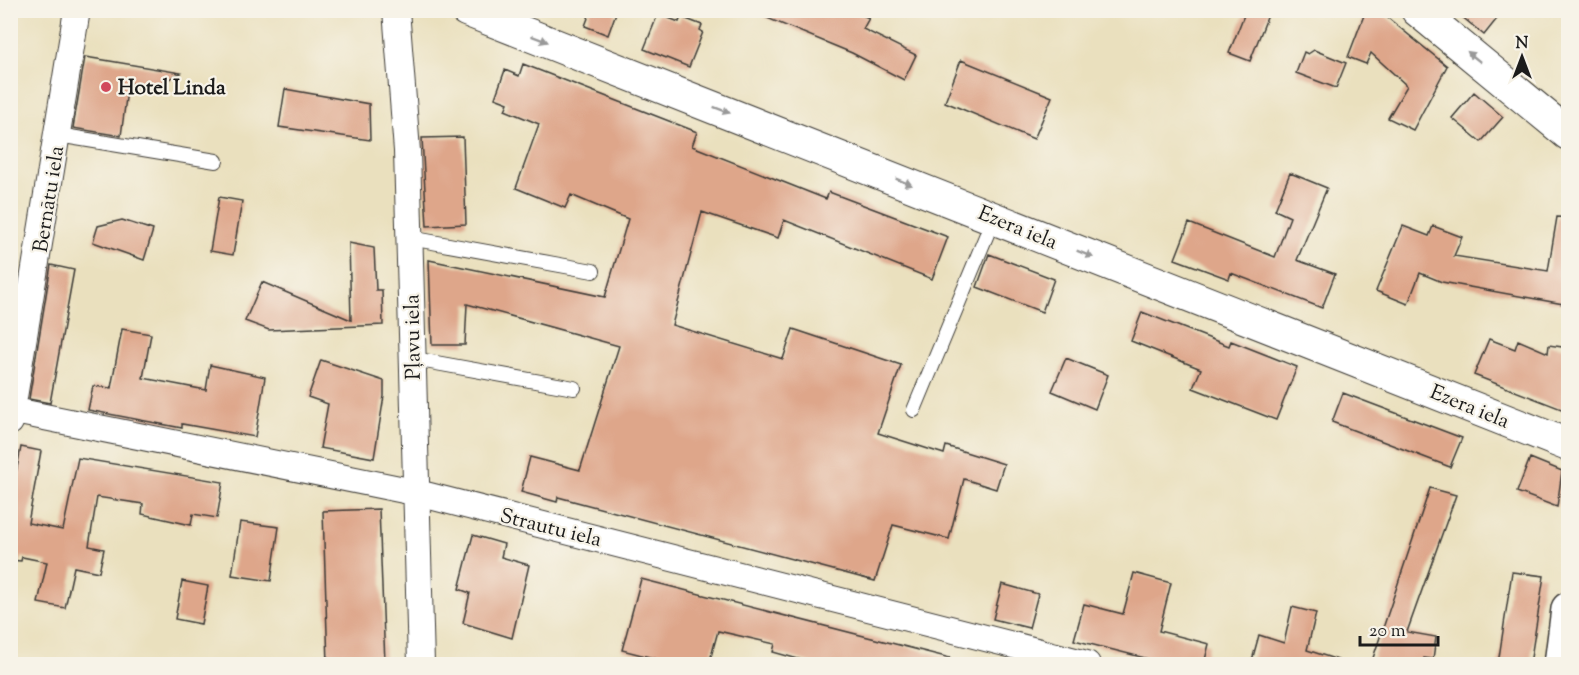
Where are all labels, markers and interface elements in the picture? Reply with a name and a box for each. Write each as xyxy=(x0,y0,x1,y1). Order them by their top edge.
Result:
north arrow xyxy=(1492,27,1552,87)
text: N xyxy=(1516,33,1529,56)
one-way arrow xyxy=(532,35,550,45)
one-way arrow xyxy=(1467,51,1482,64)
place label: Hotel Linda xyxy=(118,74,226,104)
marker: Hotel Linda xyxy=(99,80,113,94)
one-way arrow xyxy=(713,106,731,116)
street label: Bernātu iela xyxy=(27,144,73,255)
one-way arrow xyxy=(895,177,913,187)
street label: Ezera iela xyxy=(973,199,1062,259)
one-way arrow xyxy=(1076,249,1094,259)
street label: Pļavu iela xyxy=(398,294,430,380)
street label: Ezera iela xyxy=(1425,378,1514,438)
street label: Strautu iela xyxy=(496,502,605,556)
scale bar xyxy=(1360,609,1438,647)
text: 20 m xyxy=(1369,619,1406,645)

